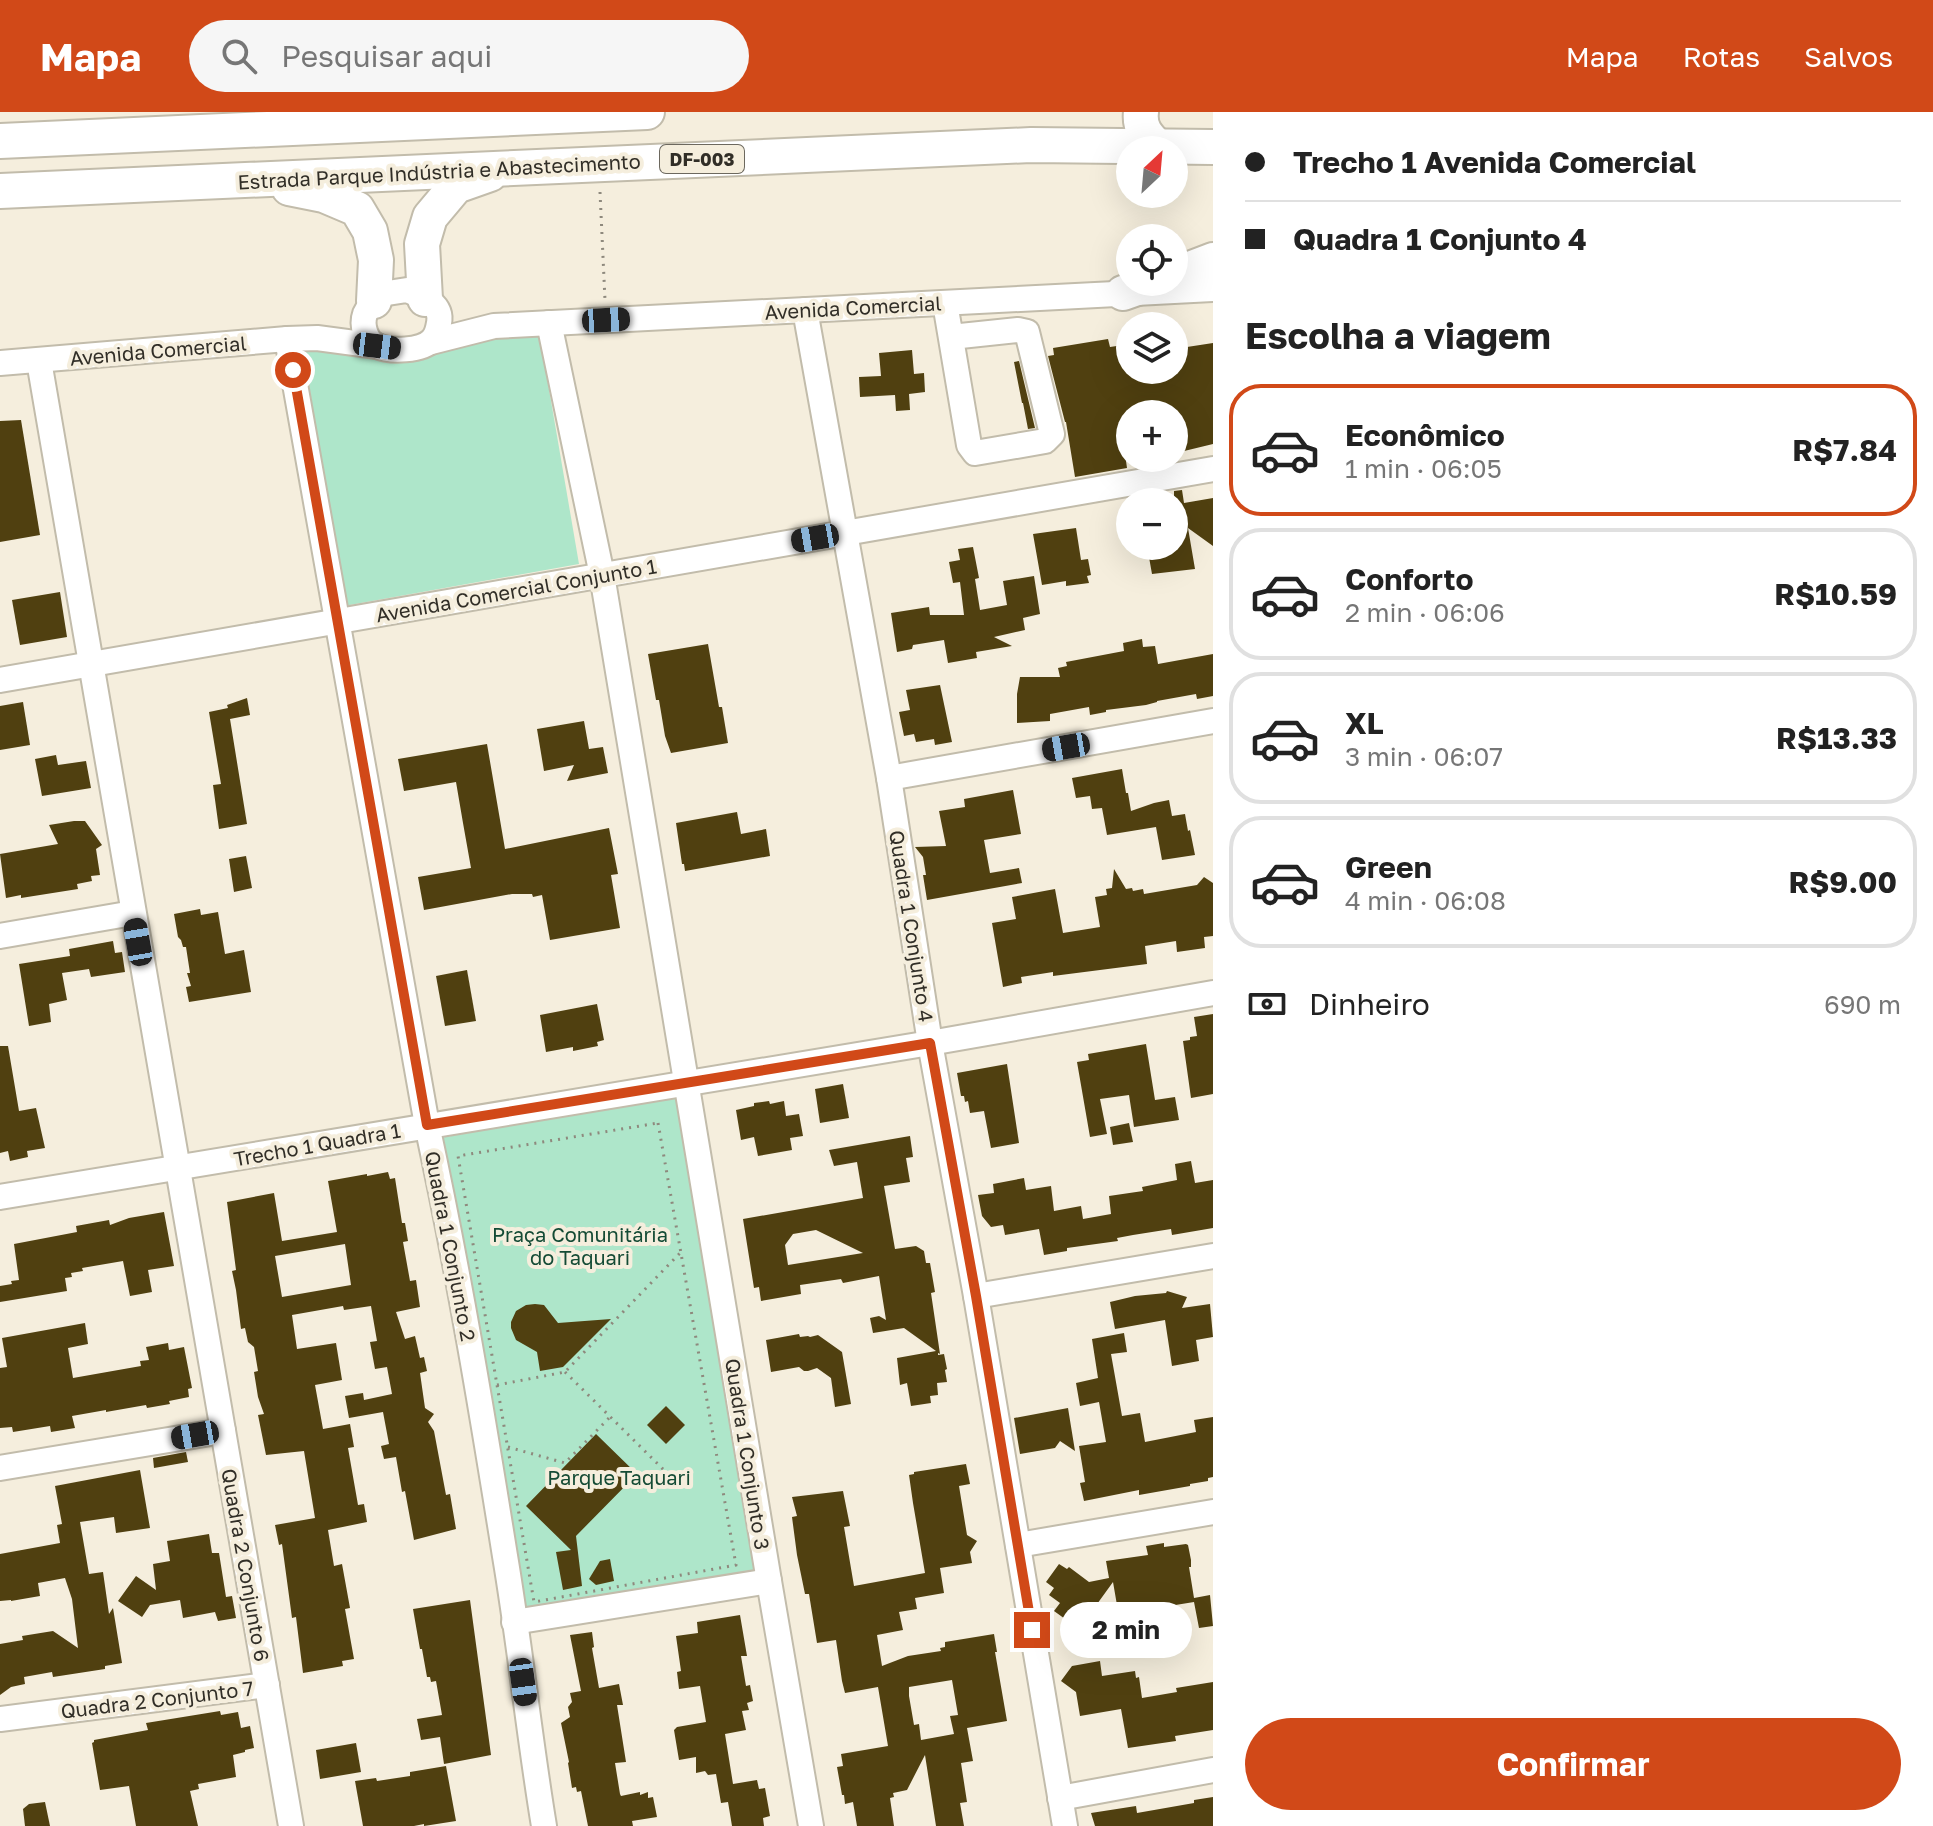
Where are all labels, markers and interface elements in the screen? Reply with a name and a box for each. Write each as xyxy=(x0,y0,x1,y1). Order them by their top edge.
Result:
search box xyxy=(189,20,749,92)
text: Mapa xyxy=(40,34,141,79)
icon: search xyxy=(217,34,261,78)
text: Pesquisar aqui xyxy=(281,38,492,74)
text: Mapa xyxy=(1566,40,1639,73)
text: Rotas xyxy=(1683,40,1760,73)
text: Salvos xyxy=(1804,40,1893,73)
north arrow xyxy=(1116,136,1188,208)
map controls xyxy=(1116,136,1188,560)
text: Trecho 1 Avenida Comercial xyxy=(1293,144,1696,180)
road number: DF-003 xyxy=(660,145,744,173)
street label: Estrada Parque Indústria e Abastecimento xyxy=(237,148,641,194)
text: Quadra 1 Conjunto 4 xyxy=(1293,221,1587,257)
button: locate xyxy=(1116,224,1188,296)
street label: Avenida Comercial xyxy=(764,290,942,324)
car xyxy=(581,307,631,333)
button: layers xyxy=(1116,312,1188,384)
text: Escolha a viagem xyxy=(1245,314,1551,357)
street label: Avenida Comercial xyxy=(69,330,247,370)
car xyxy=(352,331,402,361)
route start xyxy=(275,352,311,388)
button: + xyxy=(1116,400,1188,472)
icon: car xyxy=(1249,414,1321,486)
text: Econômico xyxy=(1345,417,1505,453)
text: R$7.84 xyxy=(1792,432,1897,468)
text: 1 min · 06:05 xyxy=(1345,453,1502,484)
button: − xyxy=(1116,488,1188,560)
car xyxy=(789,522,841,554)
street label: Avenida Comercial Conjunto 1 xyxy=(374,553,658,627)
icon: car xyxy=(1249,558,1321,630)
text: Conforto xyxy=(1345,561,1474,597)
text: R$10.59 xyxy=(1774,576,1897,612)
text: 2 min · 06:06 xyxy=(1345,597,1505,628)
icon: car xyxy=(1249,702,1321,774)
text: XL xyxy=(1345,705,1384,741)
text: R$13.33 xyxy=(1776,720,1897,756)
car xyxy=(1040,731,1092,763)
text: 3 min · 06:07 xyxy=(1345,741,1503,772)
street label: Quadra 1 Conjunto 4 xyxy=(885,828,939,1024)
icon: car xyxy=(1249,846,1321,918)
text: Green xyxy=(1345,849,1432,885)
text: R$9.00 xyxy=(1788,864,1897,900)
text: 4 min · 06:08 xyxy=(1345,885,1506,916)
car xyxy=(122,916,154,968)
icon: cash xyxy=(1245,982,1289,1026)
text: Dinheiro xyxy=(1309,986,1430,1022)
text: 690 m xyxy=(1824,989,1901,1020)
street label: Trecho 1 Quadra 1 xyxy=(232,1117,402,1170)
street label: Quadra 1 Conjunto 2 xyxy=(421,1149,481,1343)
park label: Praça Comunitária do Taquari xyxy=(492,1222,668,1269)
street label: Quadra 1 Conjunto 3 xyxy=(721,1357,775,1551)
car xyxy=(169,1419,221,1451)
park label: Parque Taquari xyxy=(547,1465,691,1489)
street label: Quadra 2 Conjunto 6 xyxy=(217,1467,275,1663)
callout: 2 min xyxy=(1060,1602,1192,1658)
route end xyxy=(1014,1612,1050,1648)
text: 2 min xyxy=(1092,1614,1160,1645)
car xyxy=(508,1657,538,1707)
street label: Quadra 2 Conjunto 7 xyxy=(59,1675,255,1723)
button: Confirmar xyxy=(1245,1718,1901,1810)

